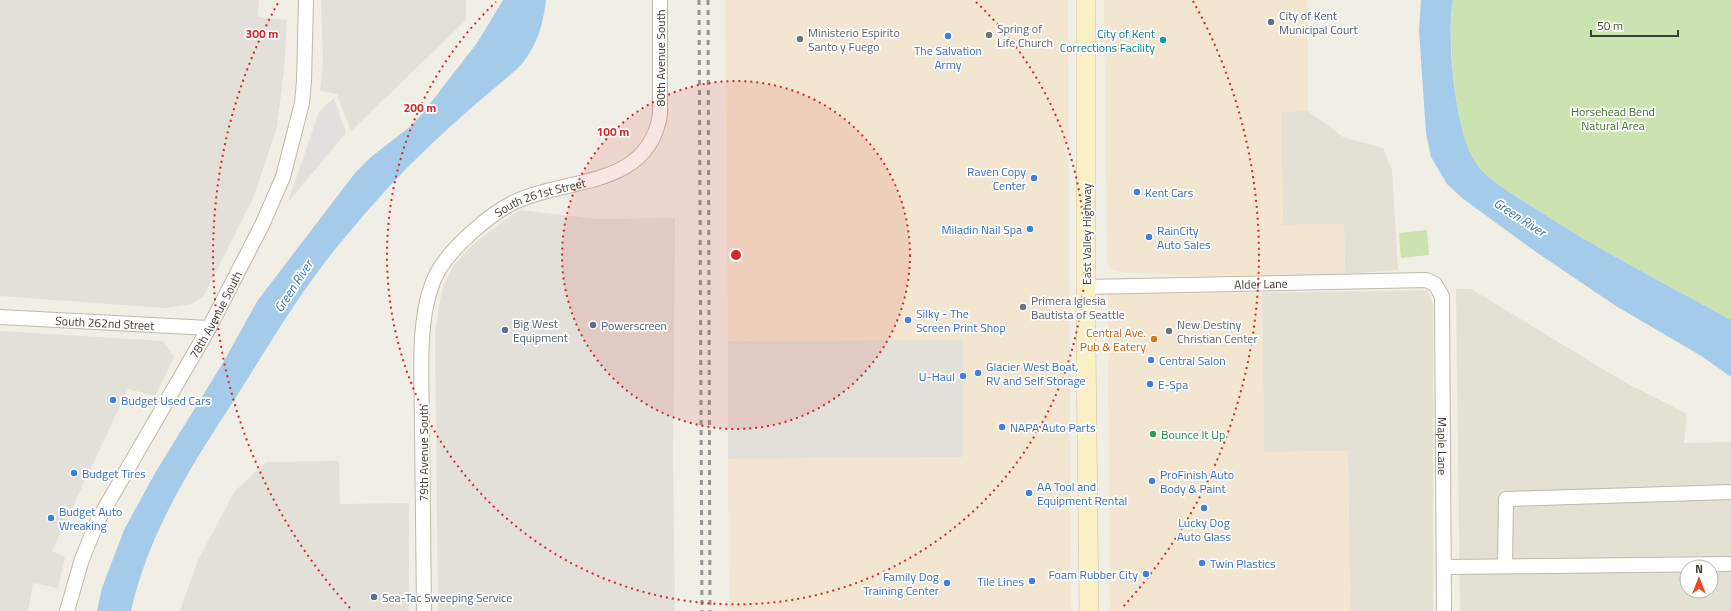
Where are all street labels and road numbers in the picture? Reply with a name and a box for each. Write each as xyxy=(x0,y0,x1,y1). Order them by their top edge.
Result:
street label: 80th Avenue South xyxy=(651,10,670,106)
street label: South 261st Street xyxy=(490,172,588,221)
street label: East Valley Highway xyxy=(1077,183,1096,285)
street label: 78th Avenue South xyxy=(184,267,246,362)
street label: Alder Lane xyxy=(1234,273,1288,293)
street label: South 262nd Street xyxy=(55,310,156,335)
street label: 79th Avenue South xyxy=(414,405,433,501)
street label: Maple Lane xyxy=(1433,417,1453,475)

